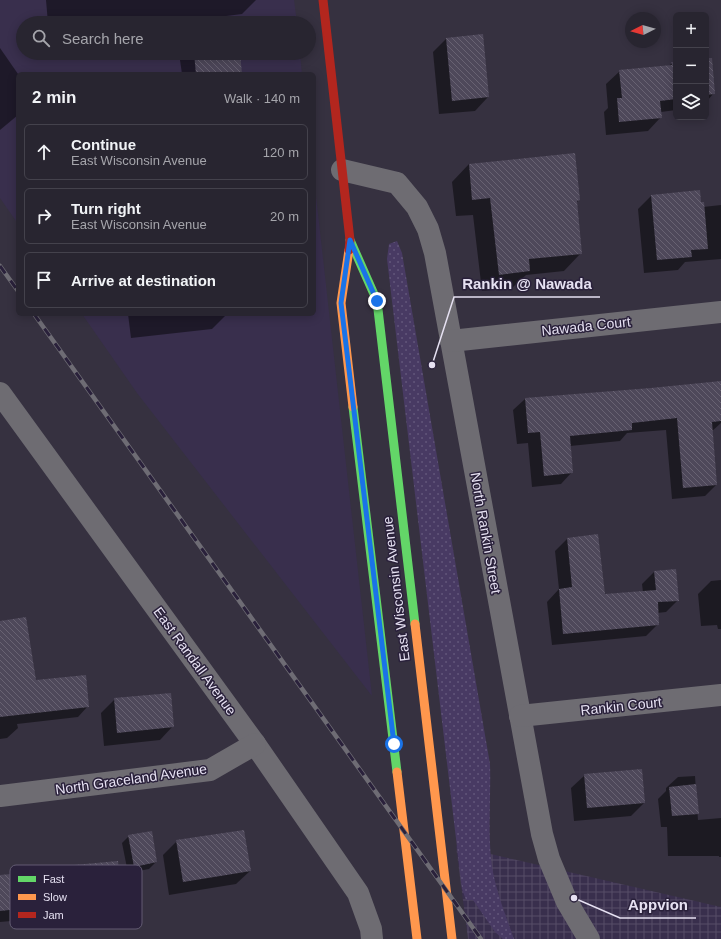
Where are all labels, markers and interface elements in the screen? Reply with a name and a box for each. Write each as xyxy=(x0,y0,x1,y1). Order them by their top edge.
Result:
north arrow xyxy=(625,12,661,48)
map controls xyxy=(673,12,709,120)
button: + xyxy=(673,12,709,48)
search box xyxy=(16,16,316,60)
icon: search xyxy=(30,27,52,49)
text: Search here xyxy=(62,30,144,47)
button: − xyxy=(673,48,709,84)
button: layers xyxy=(673,84,709,120)
text: 2 min xyxy=(32,88,76,107)
text: Walk · 140 m xyxy=(224,91,300,106)
text: Continue xyxy=(71,136,136,153)
icon: ahead xyxy=(33,141,55,163)
text: 120 m xyxy=(263,145,299,160)
text: East Wisconsin Avenue xyxy=(71,153,207,168)
text: Turn right xyxy=(71,200,141,217)
icon: right xyxy=(33,205,55,227)
text: 20 m xyxy=(270,209,299,224)
text: East Wisconsin Avenue xyxy=(71,217,207,232)
icon: arrive xyxy=(33,269,55,291)
callout: Rankin @ Nawada xyxy=(454,270,600,297)
text: Arrive at destination xyxy=(71,272,216,289)
text: Rankin @ Nawada xyxy=(462,275,592,292)
route end xyxy=(368,292,386,310)
street label: Nawada Court xyxy=(541,313,631,339)
street label: North Rankin Street xyxy=(467,471,505,595)
street label: East Wisconsin Avenue xyxy=(379,515,413,662)
street label: East Randall Avenue xyxy=(150,604,240,718)
street label: Rankin Court xyxy=(580,694,663,718)
route start xyxy=(385,735,403,753)
street label: North Graceland Avenue xyxy=(54,760,208,798)
legend xyxy=(10,865,142,929)
text: Fast xyxy=(43,873,64,885)
text: Slow xyxy=(43,891,67,903)
callout: Appvion xyxy=(620,891,696,918)
text: Appvion xyxy=(628,896,688,913)
text: Jam xyxy=(43,909,64,921)

